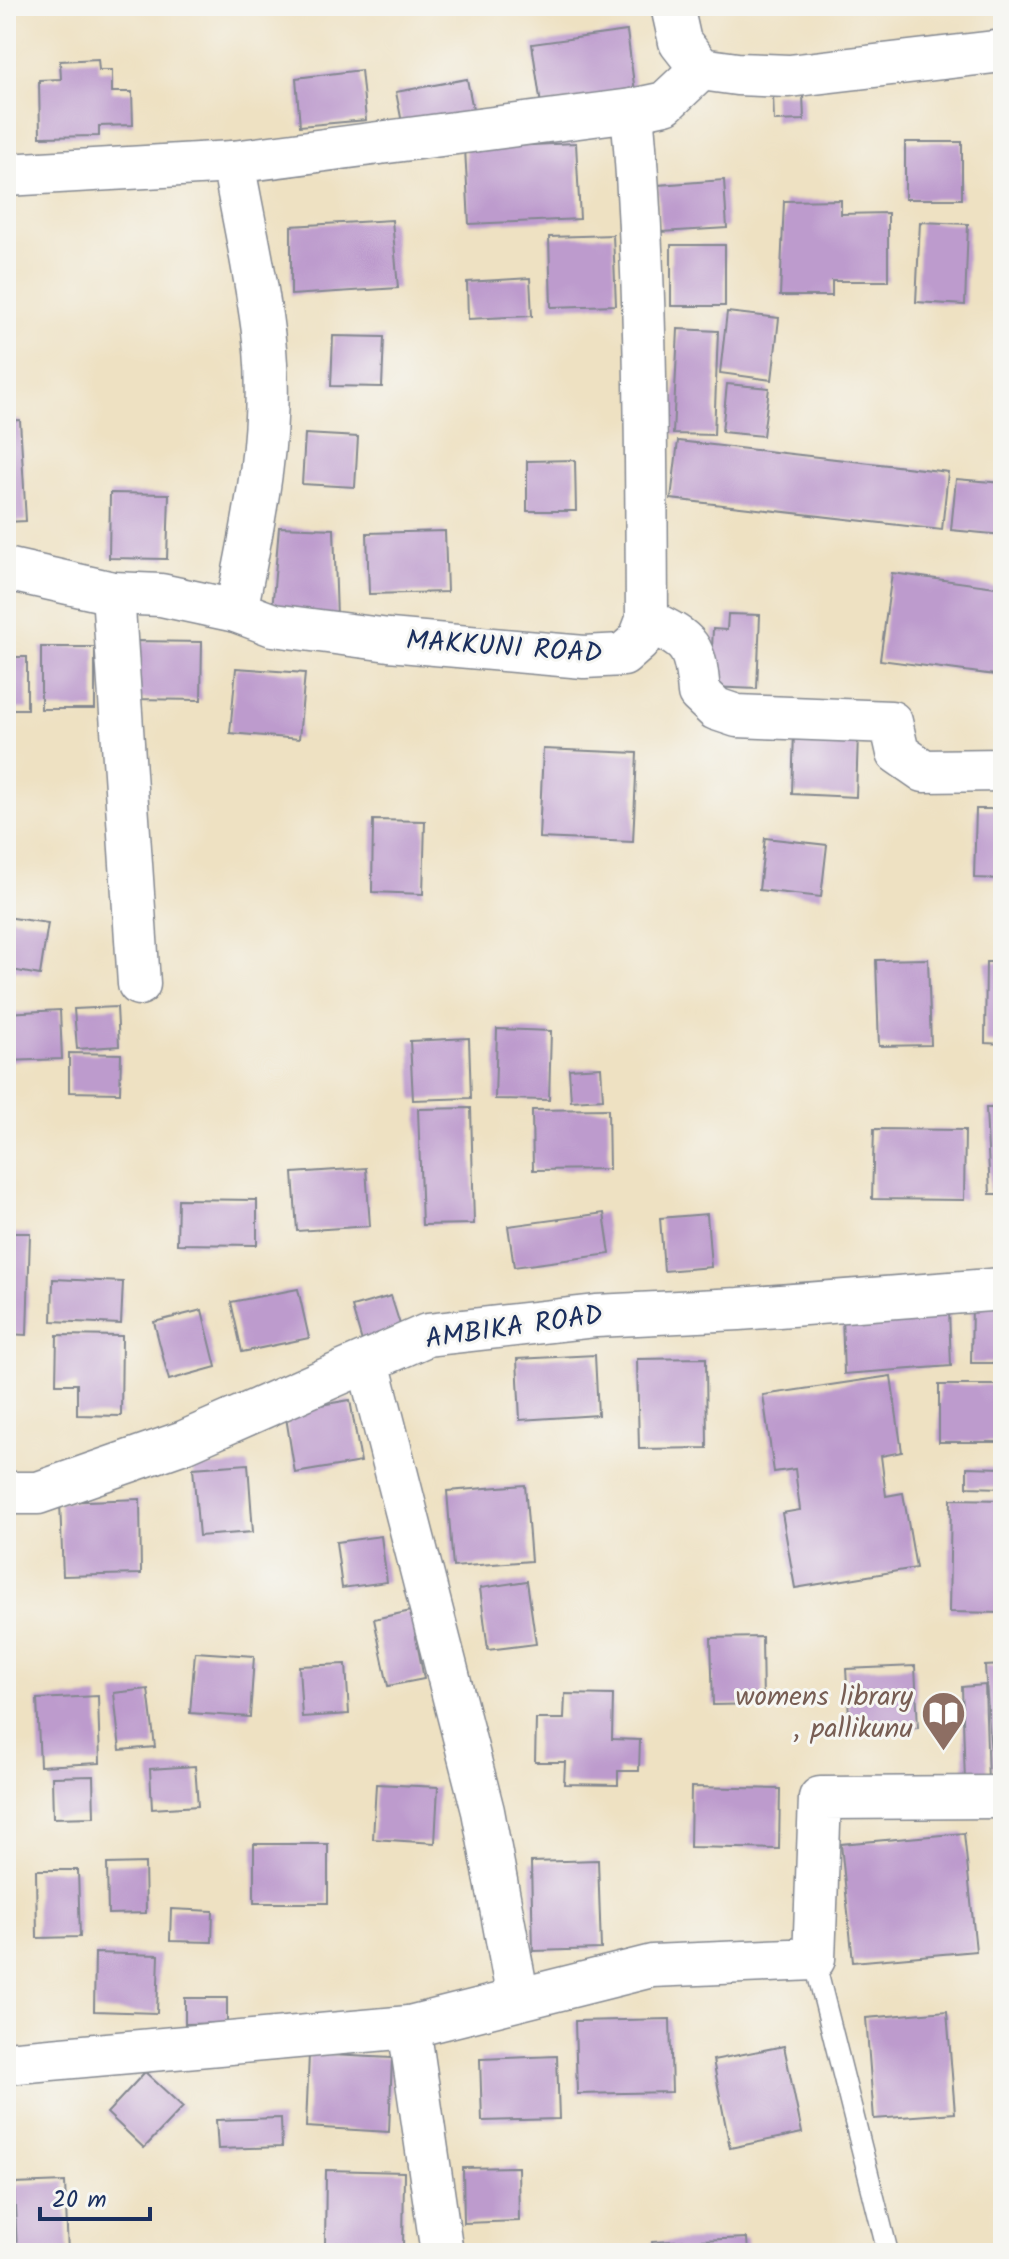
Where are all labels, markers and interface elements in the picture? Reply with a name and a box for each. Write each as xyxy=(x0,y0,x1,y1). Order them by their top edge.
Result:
street label: MAKKUNI ROAD xyxy=(404,619,604,677)
street label: AMBIKA ROAD xyxy=(422,1293,606,1363)
place label: womens library , pallikunu xyxy=(735,1675,914,1752)
library icon: womens library , pallikunu xyxy=(920,1689,968,1752)
scale bar xyxy=(40,2171,150,2221)
text: 20 m xyxy=(52,2181,107,2220)

